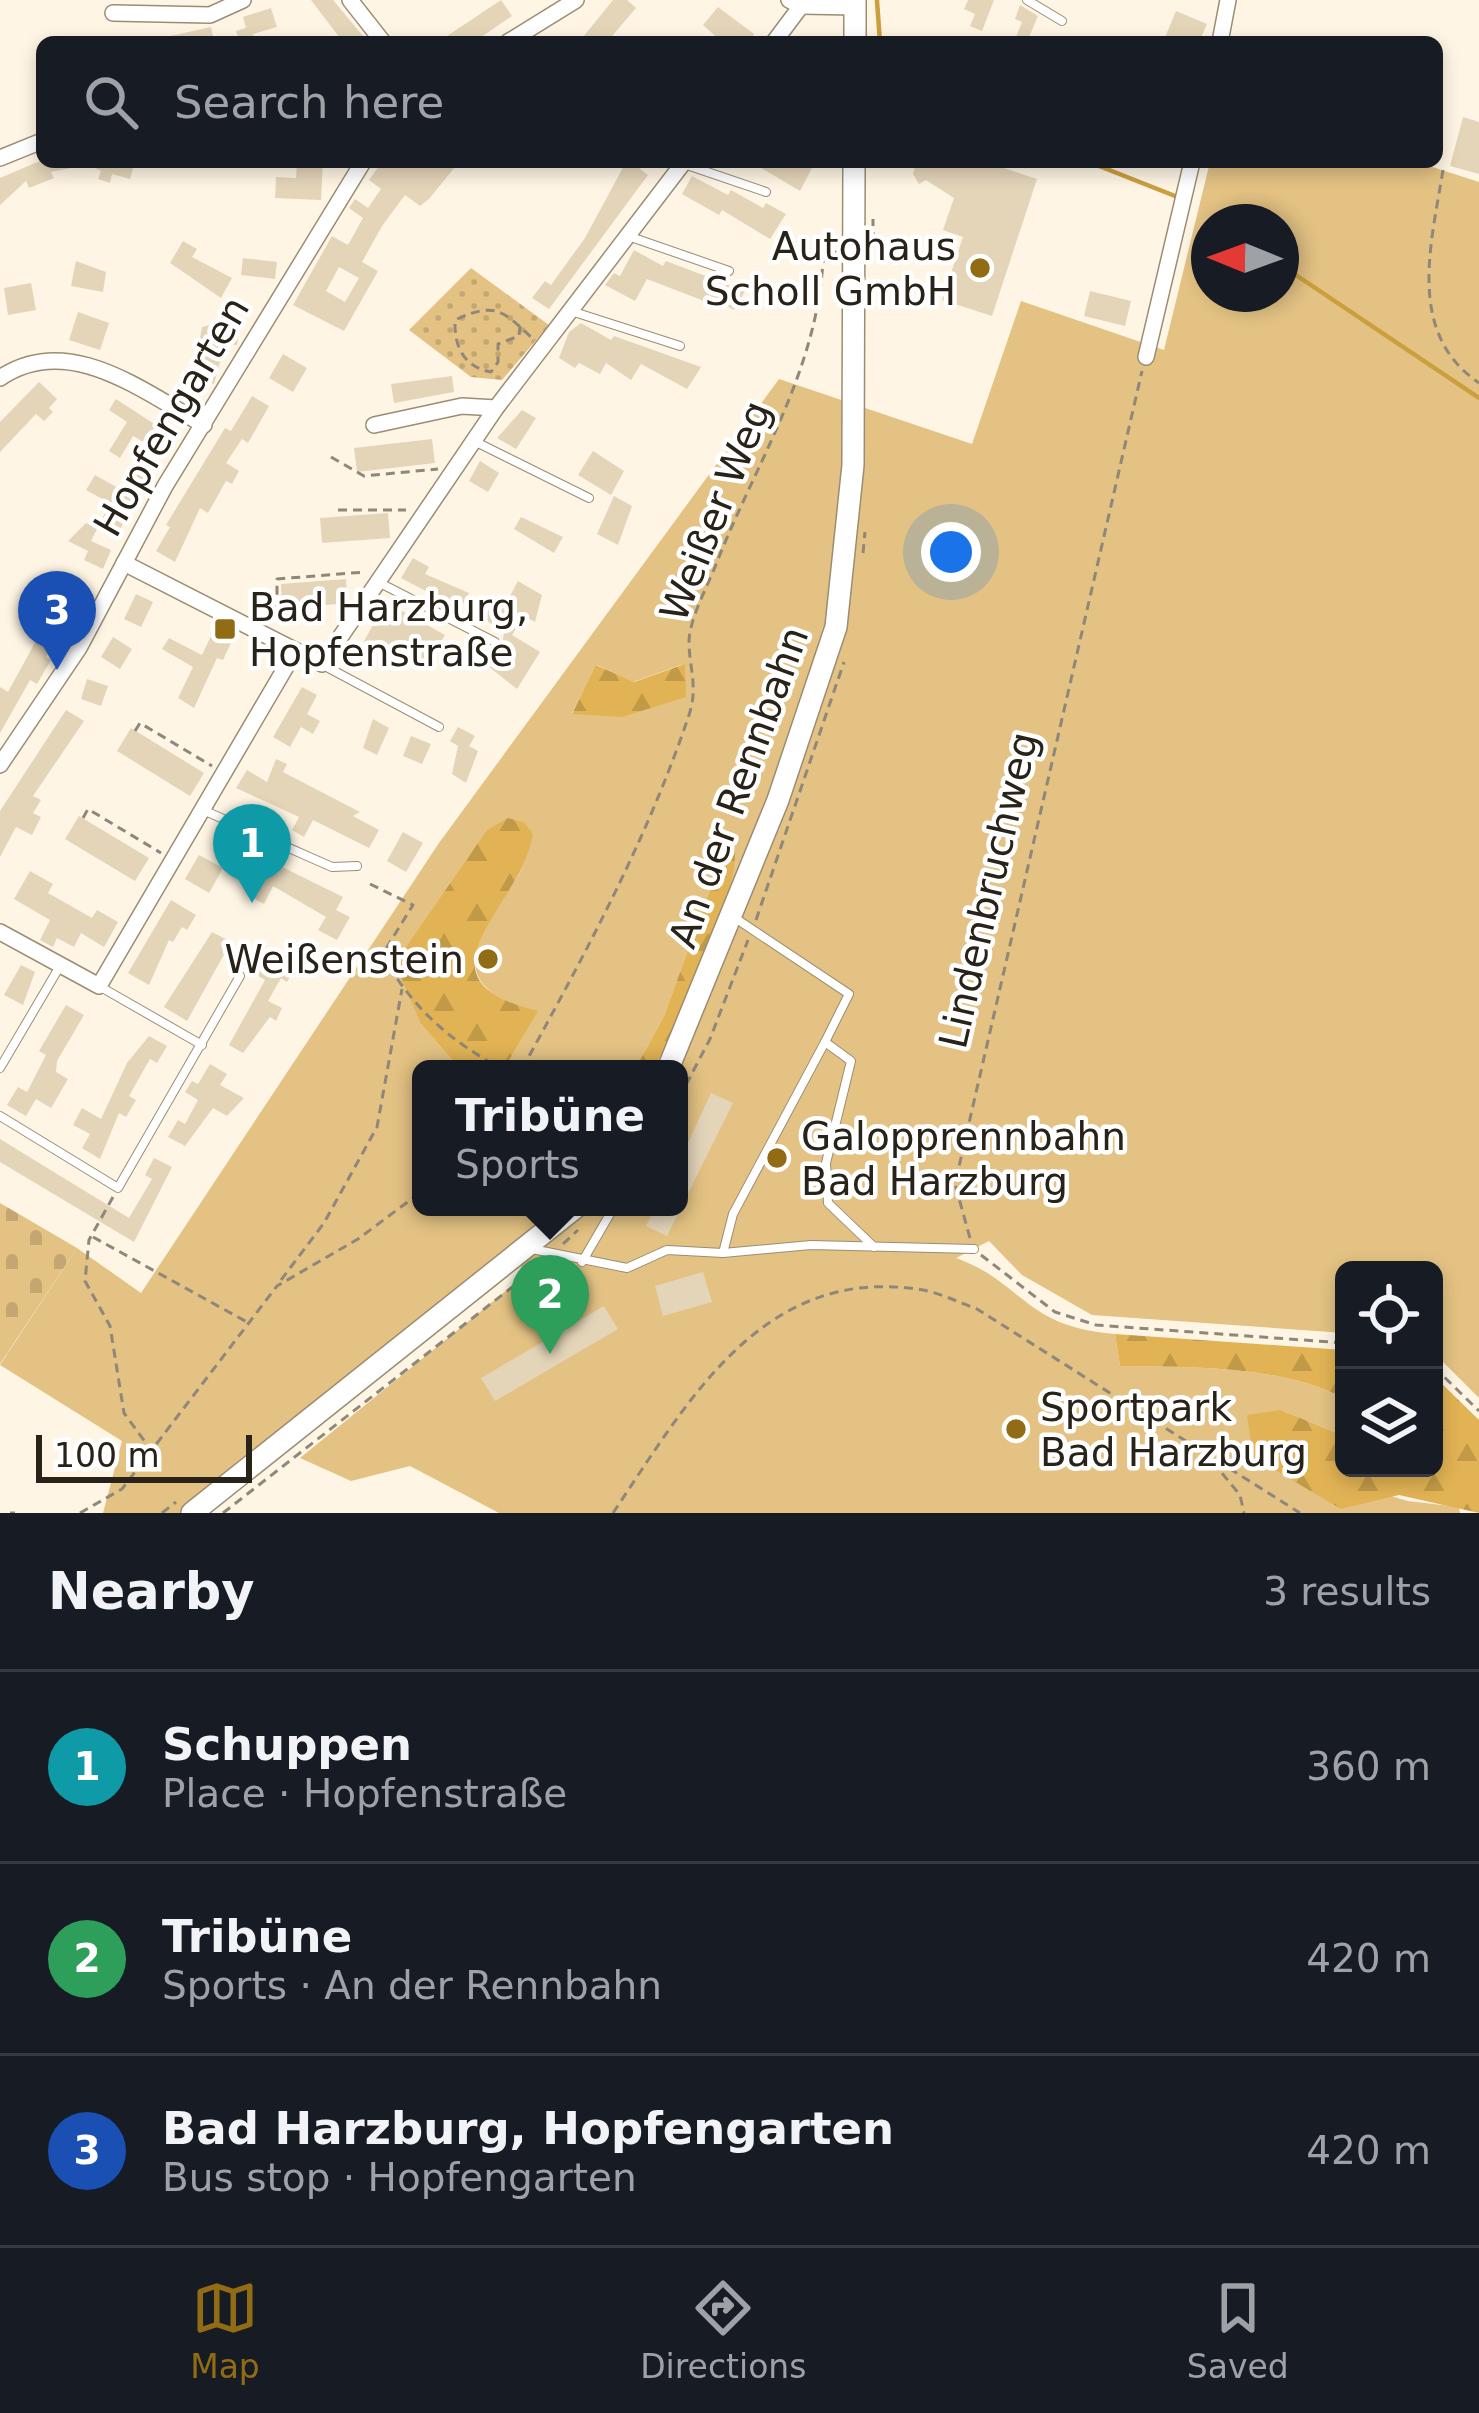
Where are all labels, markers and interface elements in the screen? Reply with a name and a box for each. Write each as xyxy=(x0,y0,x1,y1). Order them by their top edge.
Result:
search box xyxy=(36,36,1443,168)
icon: search xyxy=(78,69,144,135)
text: Search here xyxy=(174,76,444,129)
north arrow xyxy=(1191,204,1299,312)
place label: Autohaus Scholl GmbH xyxy=(705,224,956,314)
marker: Autohaus Scholl GmbH xyxy=(967,255,993,281)
street label: Hopfengarten xyxy=(85,288,258,544)
street label: Weißer Weg xyxy=(651,395,780,628)
your location xyxy=(921,522,981,582)
pin: 3 xyxy=(18,571,96,670)
place label: Bad Harzburg, Hopfenstraße xyxy=(249,585,529,675)
marker: Bad Harzburg, Hopfenstraße xyxy=(212,616,238,642)
street label: An der Rennbahn xyxy=(660,621,817,954)
street label: Lindenbruchweg xyxy=(930,728,1047,1053)
pin: 1 xyxy=(213,804,291,903)
place label: Weißenstein xyxy=(224,937,464,982)
marker: Weißenstein xyxy=(475,946,501,972)
popup xyxy=(412,1060,688,1216)
text: Tribüne xyxy=(455,1089,645,1142)
place label: Galopprennbahn Bad Harzburg xyxy=(801,1114,1126,1204)
text: Sports xyxy=(455,1142,580,1187)
marker: Galopprennbahn Bad Harzburg xyxy=(764,1145,790,1171)
pin: 2 xyxy=(511,1255,589,1354)
map controls xyxy=(1335,1261,1443,1477)
button: locate xyxy=(1335,1261,1443,1369)
button: layers xyxy=(1335,1369,1443,1477)
place label: Sportpark Bad Harzburg xyxy=(1040,1385,1307,1475)
marker: Sportpark Bad Harzburg xyxy=(1003,1416,1029,1442)
scale bar xyxy=(36,1429,252,1482)
text: 100 m xyxy=(54,1436,160,1475)
text: Nearby xyxy=(48,1562,255,1621)
text: 3 results xyxy=(1263,1569,1431,1614)
text: Schuppen xyxy=(162,1718,412,1771)
text: 1 xyxy=(73,1744,101,1789)
text: 360 m xyxy=(1306,1744,1431,1789)
text: Place · Hopfenstraße xyxy=(162,1771,567,1816)
text: Tribüne xyxy=(162,1910,352,1963)
text: 2 xyxy=(73,1936,101,1981)
text: 420 m xyxy=(1306,1936,1431,1981)
text: Sports · An der Rennbahn xyxy=(162,1963,662,2008)
text: Bad Harzburg, Hopfengarten xyxy=(162,2102,894,2155)
text: 3 xyxy=(73,2128,101,2173)
text: 420 m xyxy=(1306,2128,1431,2173)
text: Bus stop · Hopfengarten xyxy=(162,2155,637,2200)
tab: Map xyxy=(190,2275,260,2386)
tab: Directions xyxy=(640,2275,806,2386)
tab: Saved xyxy=(1187,2275,1289,2386)

